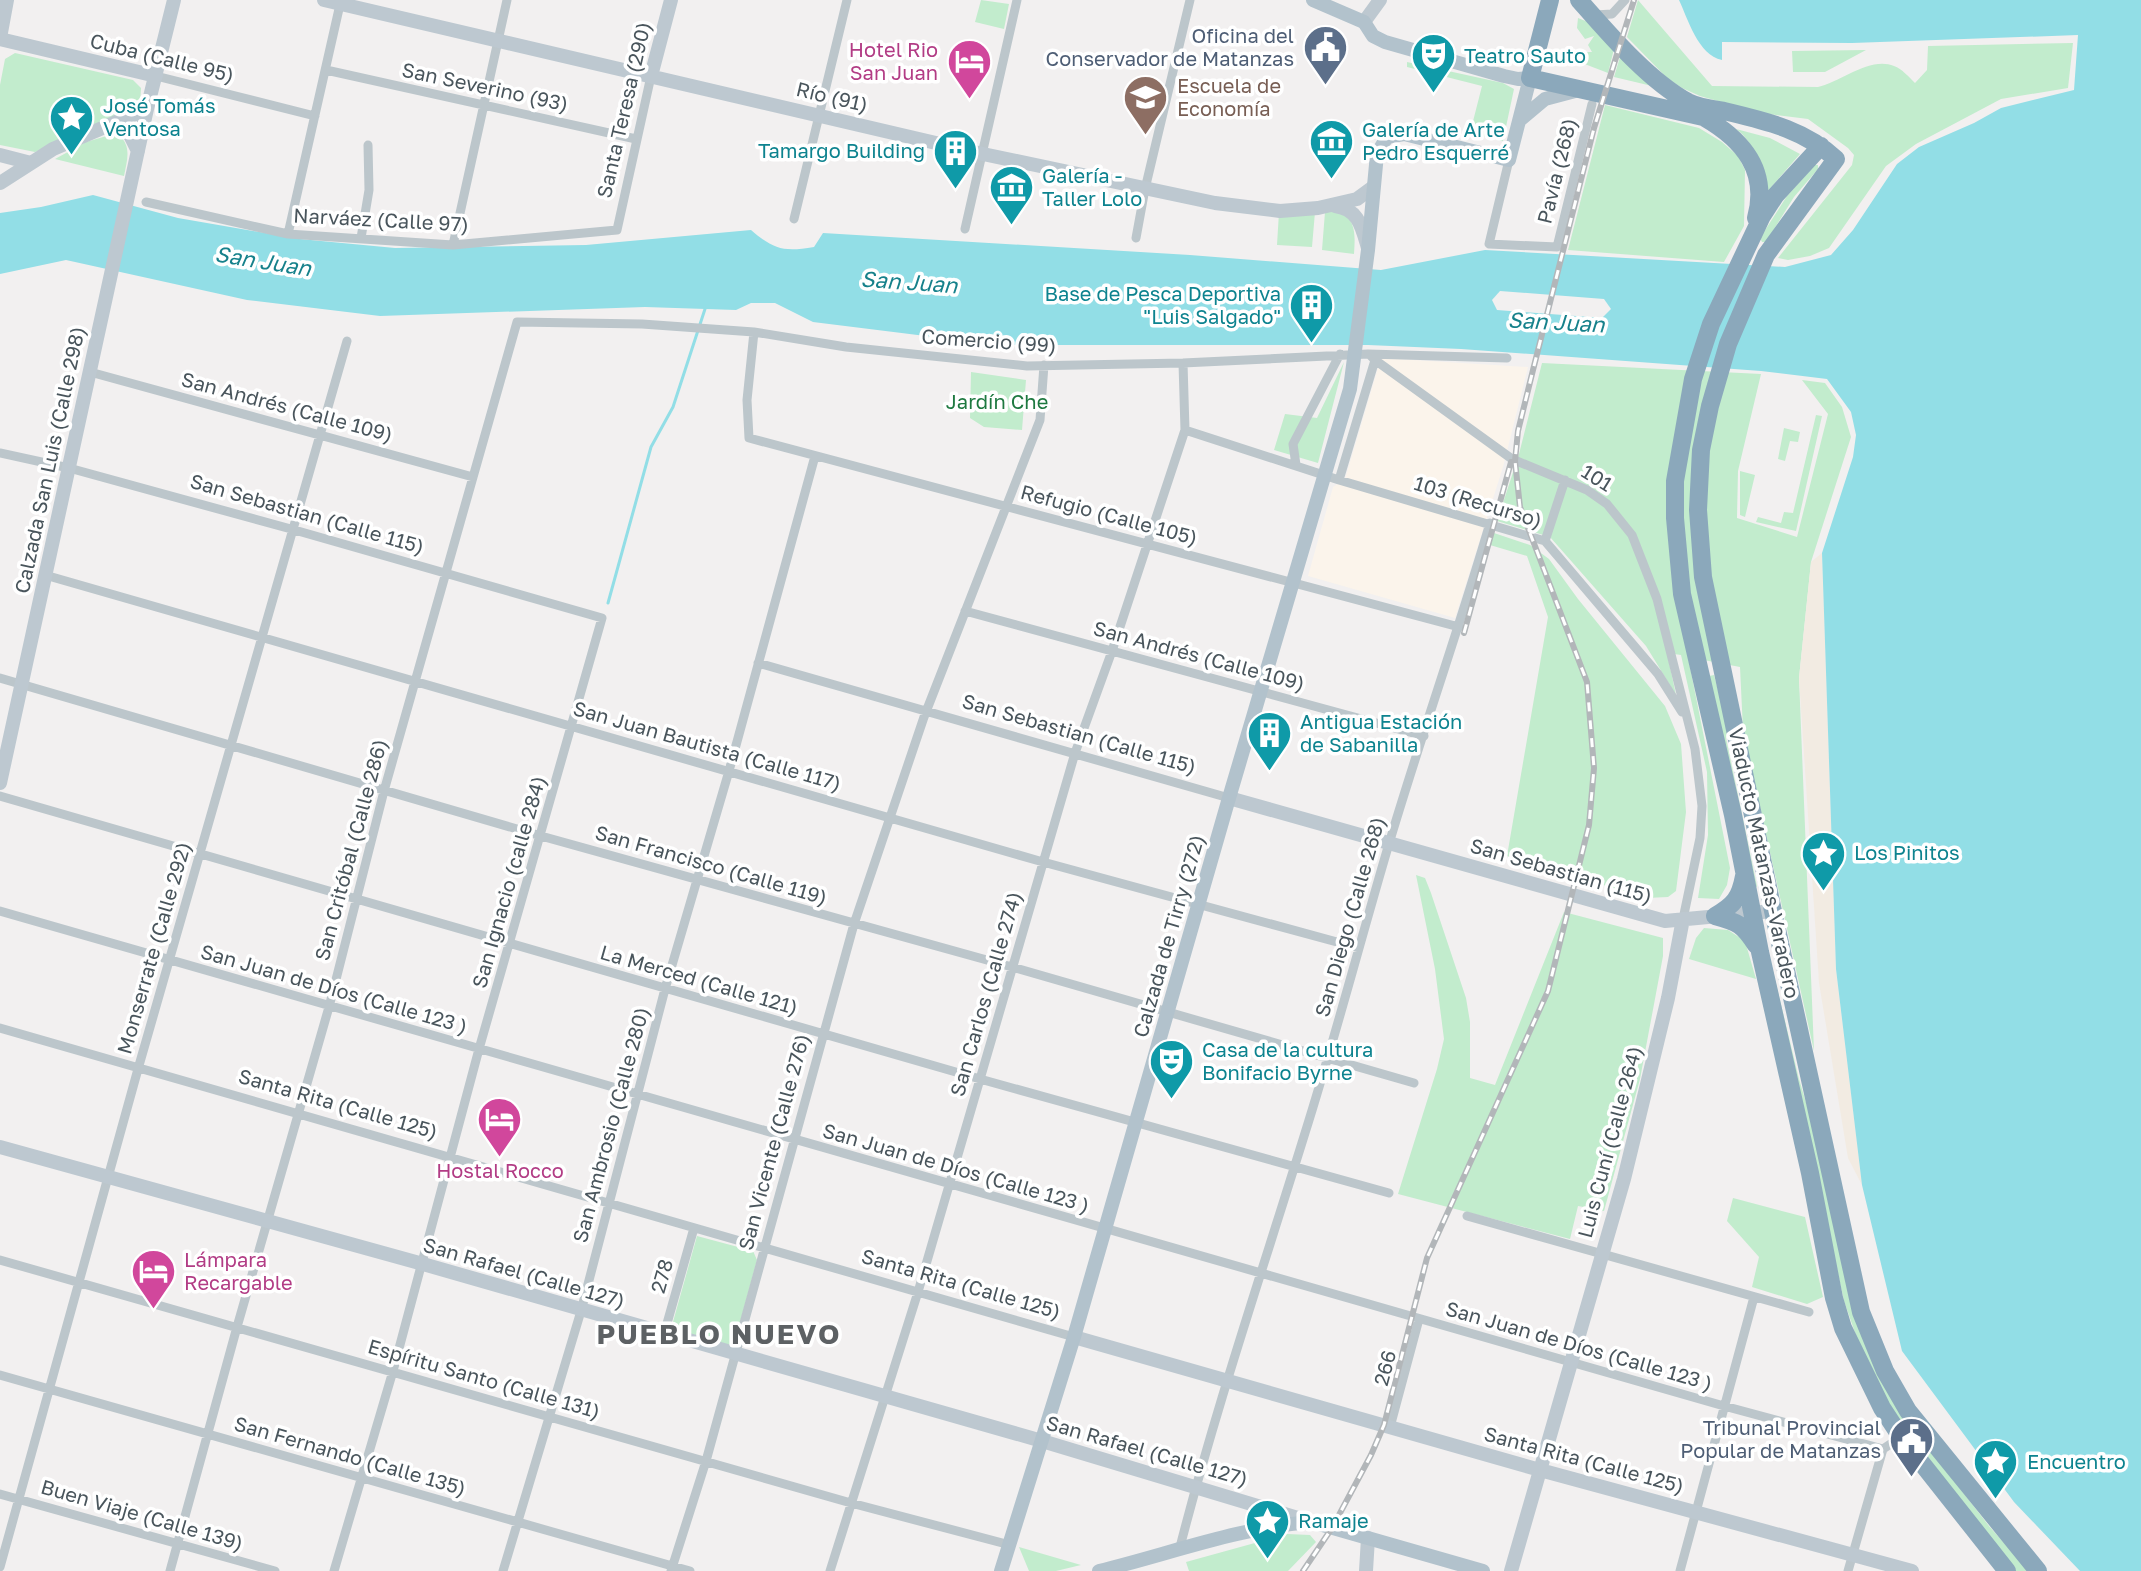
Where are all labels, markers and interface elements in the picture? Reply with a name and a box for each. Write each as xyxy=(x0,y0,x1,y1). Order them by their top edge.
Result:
street label: Santa Teresa (290) xyxy=(591,19,655,200)
place label: Oficina del Conservador de Matanzas xyxy=(1046,23,1294,70)
public building icon: Oficina del Conservador de Matanzas xyxy=(1301,23,1349,86)
street label: Cuba (Calle 95) xyxy=(88,28,237,86)
theatre icon: Teatro Sauto xyxy=(1409,32,1457,95)
place label: Hotel Rio San Juan xyxy=(849,37,938,84)
hotel icon: Hotel Rio San Juan xyxy=(945,38,993,101)
place label: Teatro Sauto xyxy=(1464,43,1586,67)
street label: San Severino (93) xyxy=(400,57,570,115)
place label: Escuela de Economía xyxy=(1177,73,1281,120)
school or university icon: Escuela de Economía xyxy=(1122,74,1170,137)
street label: Río (91) xyxy=(794,76,870,116)
place label: José Tomás Ventosa xyxy=(103,93,216,140)
place icon: José Tomás Ventosa xyxy=(48,94,96,157)
street label: Pavía (268) xyxy=(1531,116,1581,226)
museum icon: Galería de Arte Pedro Esquerré xyxy=(1307,117,1355,180)
place label: Galería de Arte Pedro Esquerré xyxy=(1362,117,1509,164)
building icon: Tamargo Building xyxy=(932,127,980,190)
place label: Tamargo Building xyxy=(758,138,925,162)
museum icon: Galería - Taller Lolo xyxy=(987,163,1035,226)
place label: Galería - Taller Lolo xyxy=(1042,163,1142,210)
street label: Narváez (Calle 97) xyxy=(293,202,469,236)
water label: San Juan xyxy=(213,240,315,282)
water label: San Juan xyxy=(860,265,960,298)
place label: Base de Pesca Deportiva "Luis Salgado" xyxy=(1045,281,1281,328)
building icon: Base de Pesca Deportiva "Luis Salgado" xyxy=(1288,282,1336,345)
water label: San Juan xyxy=(1507,305,1607,338)
street label: Comercio (99) xyxy=(921,323,1057,357)
street label: Calzada San Luis (Calle 298) xyxy=(9,324,89,595)
street label: San Andrés (Calle 109) xyxy=(179,366,396,446)
park label: Jardín Che xyxy=(946,389,1048,413)
street label: 101 xyxy=(1578,459,1618,496)
street label: San Sebastian (Calle 115) xyxy=(188,468,427,558)
street label: 103 (Recurso) xyxy=(1411,470,1545,532)
street label: Refugio (Calle 105) xyxy=(1018,479,1200,549)
street label: San Andrés (Calle 109) xyxy=(1091,615,1308,695)
street label: San Sebastian (Calle 115) xyxy=(960,688,1199,778)
street label: San Juan Bautista (Calle 117) xyxy=(571,695,844,795)
building icon: Antigua Estación de Sabanilla xyxy=(1245,709,1293,772)
place label: Antigua Estación de Sabanilla xyxy=(1300,709,1462,756)
street label: Viaducto Matanzas-Varadero xyxy=(1725,725,1805,1000)
street label: San Critóbal (Calle 286) xyxy=(309,736,391,963)
street label: San Ignacio (calle 284) xyxy=(466,773,550,991)
street label: San Diego (Calle 268) xyxy=(1309,814,1389,1019)
street label: San Francisco (Calle 119) xyxy=(593,819,830,909)
place icon: Los Pinitos xyxy=(1799,829,1847,892)
street label: Calzada de Tirry (272) xyxy=(1128,832,1208,1040)
street label: San Sebastian (115) xyxy=(1468,833,1655,908)
street label: Monserrate (Calle 292) xyxy=(111,839,195,1056)
place label: Los Pinitos xyxy=(1854,840,1960,864)
street label: San Carlos (Calle 274) xyxy=(944,889,1026,1099)
street label: San Juan de Díos (Calle 123 ) xyxy=(198,938,470,1038)
street label: La Merced (Calle 121) xyxy=(598,939,801,1019)
street label: San Ambrosio (Calle 280) xyxy=(567,1004,653,1245)
street label: San Vicente (Calle 276) xyxy=(733,1031,813,1253)
place label: Casa de la cultura Bonifacio Byrne xyxy=(1202,1037,1373,1084)
theatre icon: Casa de la cultura Bonifacio Byrne xyxy=(1147,1038,1195,1101)
street label: Luis Cuní (Calle 264) xyxy=(1572,1043,1646,1240)
street label: Santa Rita (Calle 125) xyxy=(236,1063,441,1143)
hotel icon: Hostal Rocco xyxy=(476,1095,524,1158)
street label: San Juan de Díos (Calle 123 ) xyxy=(820,1117,1092,1217)
place label: Hostal Rocco xyxy=(436,1158,564,1182)
street label: San Rafael (Calle 127) xyxy=(421,1232,628,1312)
street label: Santa Rita (Calle 125) xyxy=(859,1243,1064,1323)
place label: Lámpara Recargable xyxy=(184,1247,293,1294)
hotel icon: Lámpara Recargable xyxy=(129,1248,177,1311)
street label: 278 xyxy=(645,1256,677,1296)
street label: San Juan de Díos (Calle 123 ) xyxy=(1443,1295,1715,1395)
district label: PUEBLO NUEVO xyxy=(596,1317,842,1350)
street label: Espíritu Santo (Calle 131) xyxy=(365,1333,603,1423)
street label: 266 xyxy=(1368,1347,1400,1388)
street label: San Fernando (Calle 135) xyxy=(232,1410,469,1500)
street label: San Rafael (Calle 127) xyxy=(1044,1410,1251,1490)
place label: Tribunal Provincial Popular de Matanzas xyxy=(1680,1415,1881,1462)
public building icon: Tribunal Provincial Popular de Matanzas xyxy=(1888,1416,1936,1479)
street label: Santa Rita (Calle 125) xyxy=(1482,1421,1687,1497)
place icon: Encuentro xyxy=(1972,1438,2020,1501)
place label: Encuentro xyxy=(2027,1449,2126,1473)
street label: Buen Viaje (Calle 139) xyxy=(38,1474,246,1554)
place icon: Ramaje xyxy=(1243,1497,1291,1560)
place label: Ramaje xyxy=(1298,1508,1369,1532)

